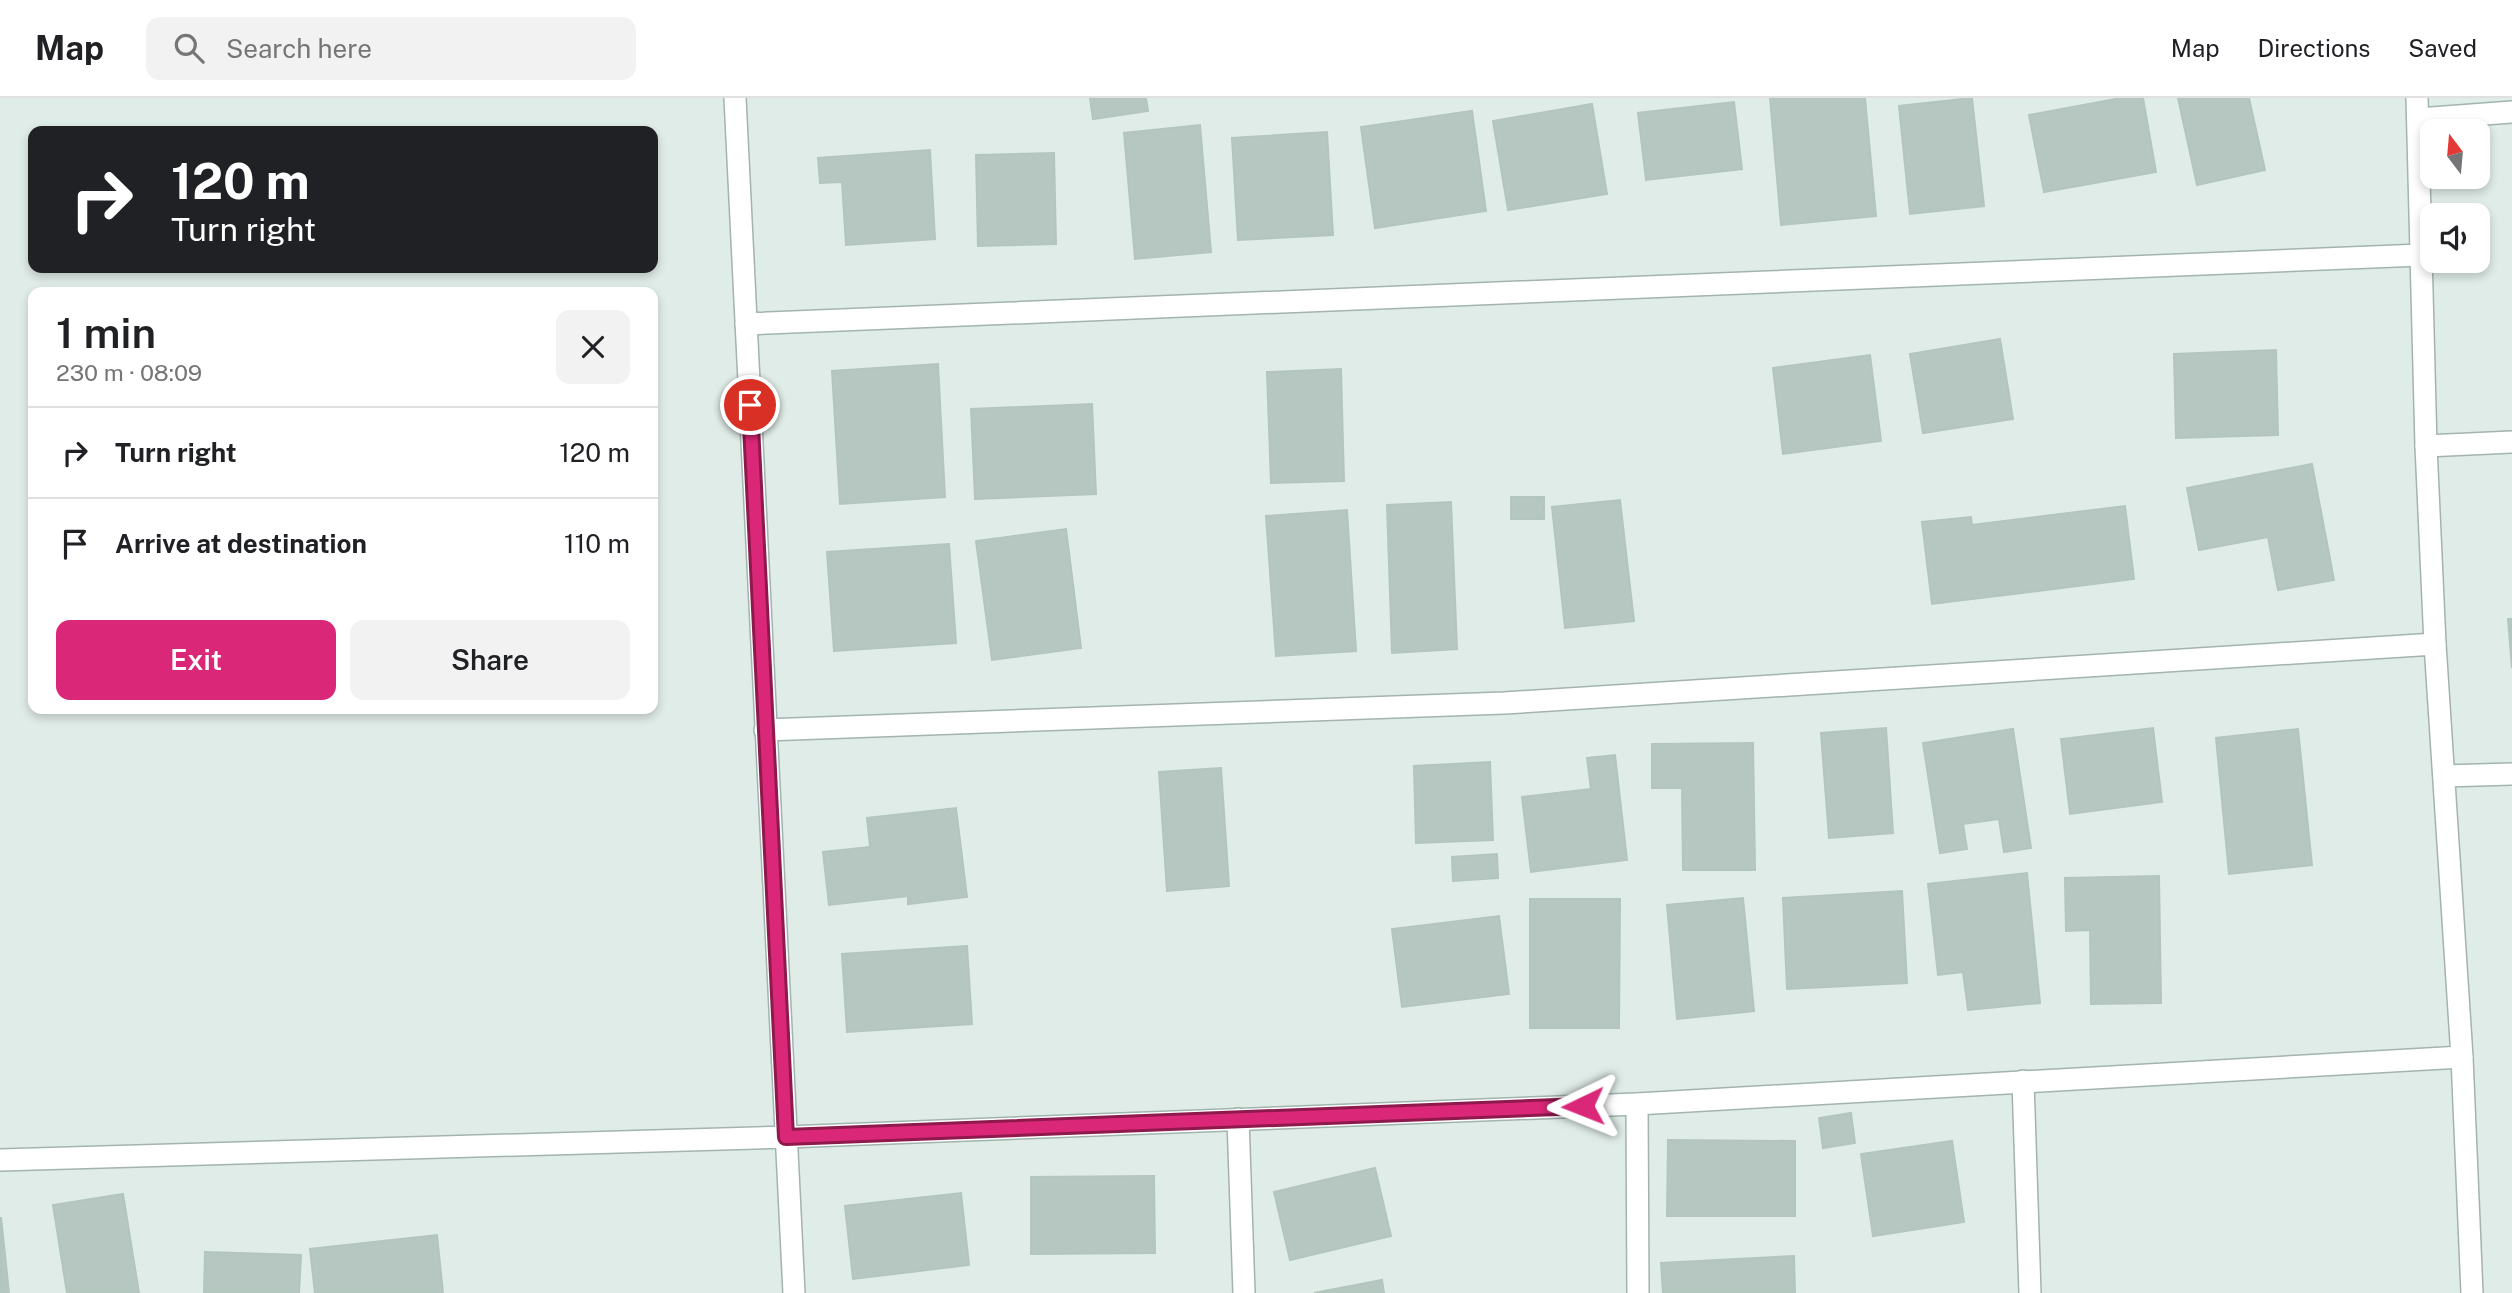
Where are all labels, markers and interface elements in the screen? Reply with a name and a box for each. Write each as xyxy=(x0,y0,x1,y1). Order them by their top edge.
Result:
search box xyxy=(146,17,636,80)
text: Map xyxy=(35,29,104,67)
icon: search xyxy=(170,29,208,67)
text: Search here xyxy=(226,33,372,64)
text: Map xyxy=(2171,34,2220,62)
text: Directions xyxy=(2258,34,2370,62)
text: Saved xyxy=(2408,34,2477,62)
north arrow xyxy=(2420,119,2490,189)
map controls xyxy=(2420,119,2490,273)
text: 120 m xyxy=(171,152,310,210)
icon: right xyxy=(56,154,147,245)
button: sound xyxy=(2420,203,2490,273)
text: Turn right xyxy=(171,211,316,248)
text: 1 min xyxy=(56,308,156,357)
button: close xyxy=(556,310,630,384)
text: 230 m · 08:09 xyxy=(56,359,202,386)
pin xyxy=(720,375,780,435)
icon: arrive xyxy=(731,386,769,424)
icon: right xyxy=(56,434,94,472)
text: Turn right xyxy=(115,437,237,468)
text: 120 m xyxy=(559,437,630,468)
icon: arrive xyxy=(56,525,94,563)
text: Arrive at destination xyxy=(115,528,367,559)
text: 110 m xyxy=(564,528,630,559)
button: Exit xyxy=(56,620,336,700)
button: Share xyxy=(350,620,630,700)
position arrow xyxy=(1546,1069,1620,1143)

